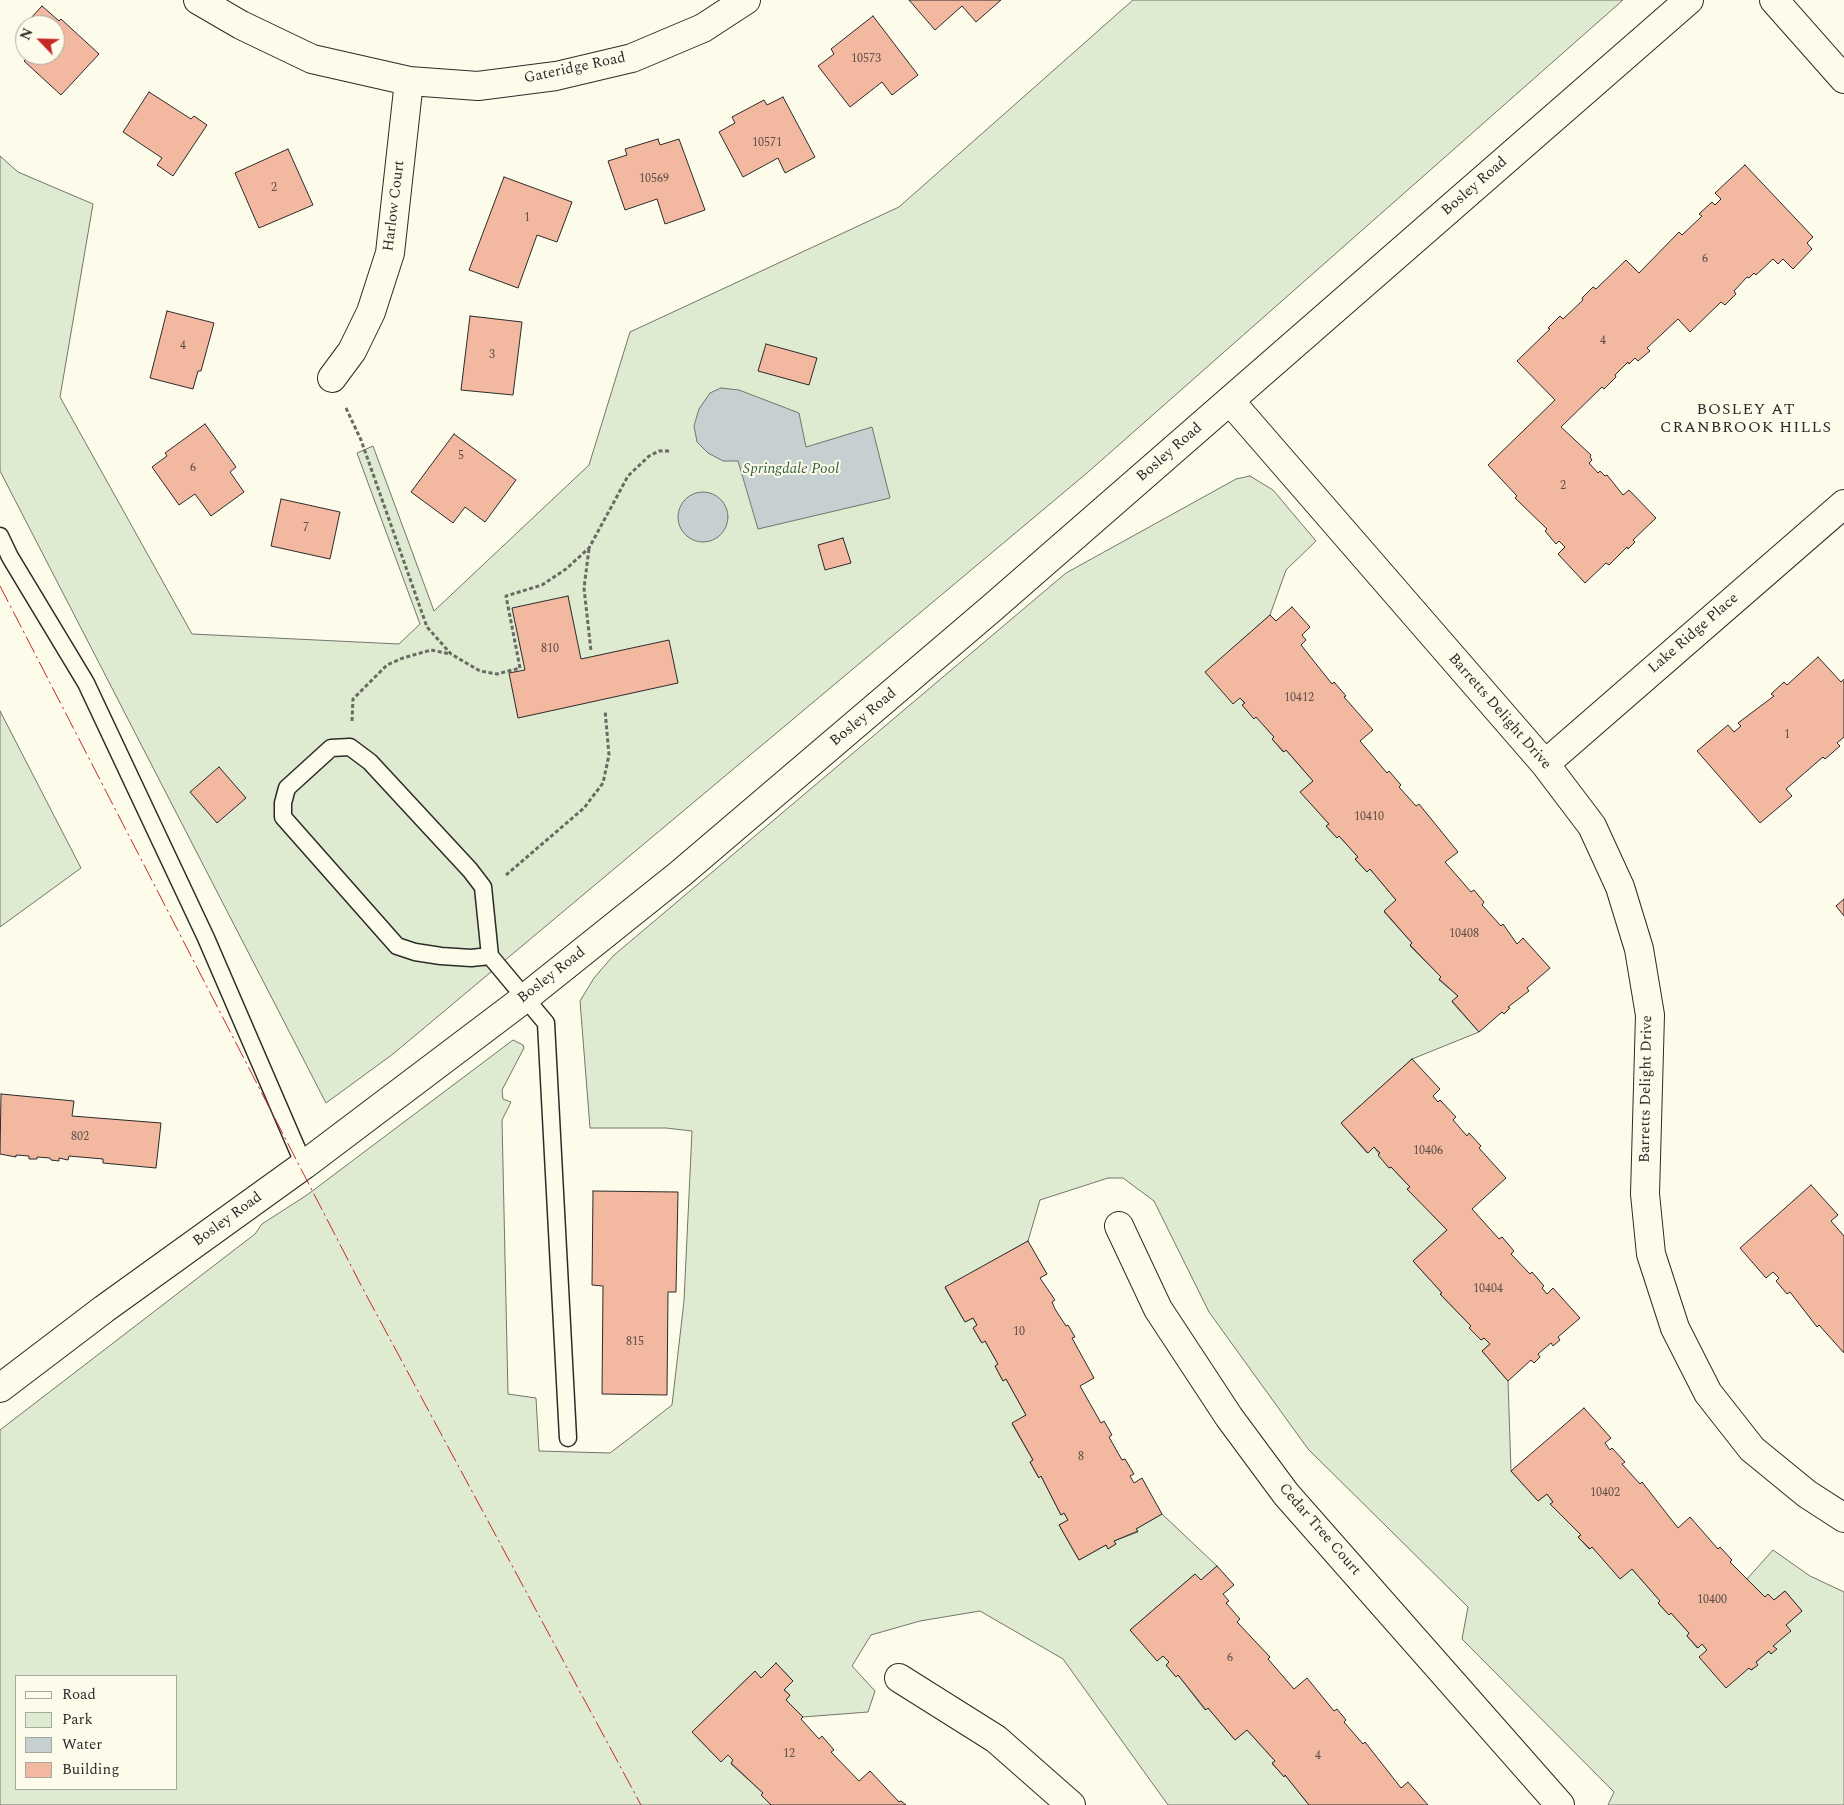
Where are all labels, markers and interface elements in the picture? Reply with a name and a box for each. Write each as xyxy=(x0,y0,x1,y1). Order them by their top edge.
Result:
north arrow xyxy=(15,15,65,65)
text: N xyxy=(15,25,39,44)
street label: Gateridge Road xyxy=(523,49,627,89)
house number: 10573 xyxy=(851,53,881,67)
house number: 10571 xyxy=(752,137,782,151)
street label: Bosley Road xyxy=(1439,154,1511,220)
street label: Harlow Court xyxy=(380,159,410,253)
house number: 10569 xyxy=(639,173,669,187)
house number: 2 xyxy=(271,182,277,196)
house number: 1 xyxy=(524,212,530,226)
house number: 6 xyxy=(1702,253,1708,267)
house number: 4 xyxy=(1600,335,1606,349)
house number: 4 xyxy=(180,340,186,354)
house number: 3 xyxy=(489,349,495,363)
district label: BOSLEY AT CRANBROOK HILLS xyxy=(1658,401,1834,439)
street label: Bosley Road xyxy=(1134,420,1206,486)
house number: 5 xyxy=(458,450,464,464)
park label: Springdale Pool xyxy=(743,461,839,479)
house number: 6 xyxy=(190,462,196,476)
house number: 2 xyxy=(1560,480,1566,494)
house number: 7 xyxy=(303,522,309,536)
street label: Lake Ridge Place xyxy=(1645,590,1743,678)
house number: 810 xyxy=(541,643,559,657)
street label: Barretts Delight Drive xyxy=(1444,650,1554,774)
street label: Bosley Road xyxy=(827,685,901,751)
house number: 10412 xyxy=(1284,692,1314,706)
house number: 1 xyxy=(1784,729,1790,743)
house number: 10410 xyxy=(1354,811,1384,825)
house number: 10408 xyxy=(1449,928,1479,942)
street label: Bosley Road xyxy=(515,944,589,1008)
street label: Barretts Delight Drive xyxy=(1637,1015,1657,1163)
house number: 802 xyxy=(71,1131,89,1145)
house number: 10406 xyxy=(1413,1145,1443,1159)
street label: Bosley Road xyxy=(190,1189,266,1251)
house number: 10404 xyxy=(1473,1283,1503,1297)
house number: 10 xyxy=(1013,1326,1025,1340)
house number: 815 xyxy=(626,1336,644,1350)
house number: 8 xyxy=(1078,1451,1084,1465)
street label: Cedar Tree Court xyxy=(1274,1480,1364,1580)
house number: 10402 xyxy=(1590,1487,1620,1501)
house number: 10400 xyxy=(1697,1594,1727,1608)
house number: 6 xyxy=(1227,1652,1233,1666)
legend xyxy=(15,1675,178,1790)
text: Road xyxy=(62,1683,96,1706)
text: Park xyxy=(62,1708,93,1731)
text: Water xyxy=(62,1733,102,1756)
house number: 12 xyxy=(783,1748,795,1762)
house number: 4 xyxy=(1315,1750,1321,1764)
text: Building xyxy=(62,1758,119,1781)

